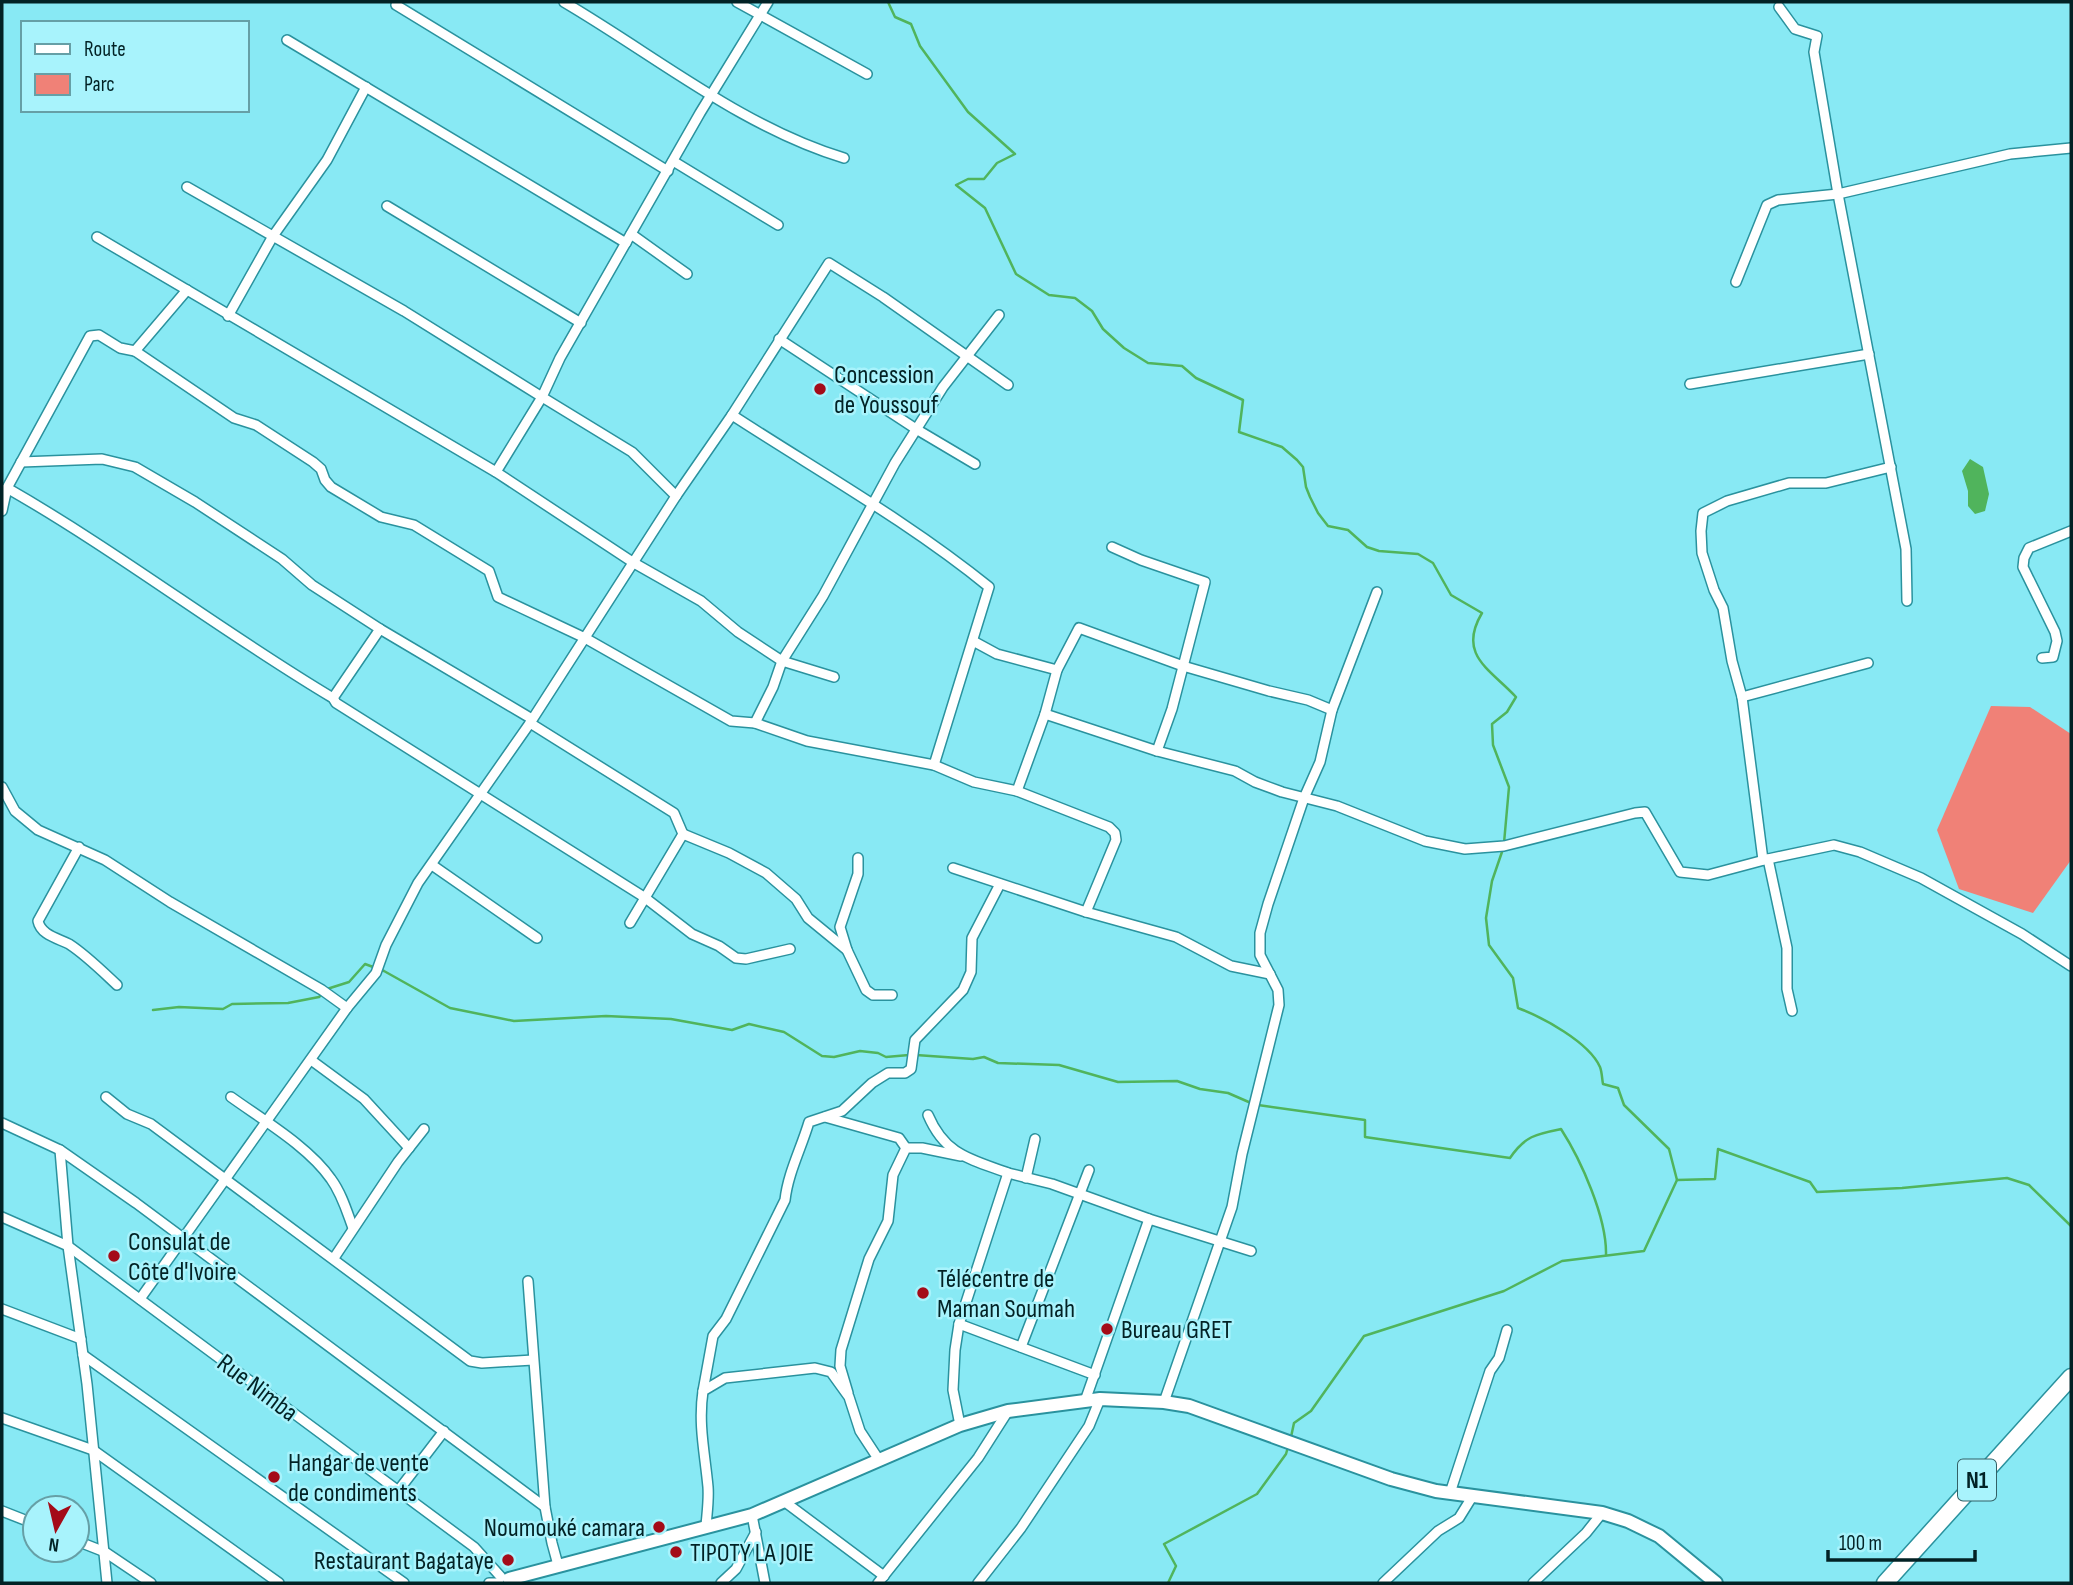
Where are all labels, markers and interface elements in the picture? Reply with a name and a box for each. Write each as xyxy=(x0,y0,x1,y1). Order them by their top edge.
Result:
legend xyxy=(21,21,248,112)
text: Route xyxy=(84,37,126,62)
text: Parc xyxy=(84,72,115,97)
place label: Concession de Youssouf xyxy=(834,360,939,421)
marker: Concession de Youssouf xyxy=(812,381,828,397)
place label: Consulat de Côte d'Ivoire xyxy=(128,1227,237,1288)
marker: Consulat de Côte d'Ivoire xyxy=(106,1248,122,1264)
place label: Télécentre de Maman Soumah xyxy=(937,1264,1075,1325)
marker: Télécentre de Maman Soumah xyxy=(915,1285,931,1301)
place label: Bureau GRET xyxy=(1121,1315,1232,1346)
marker: Bureau GRET xyxy=(1099,1321,1115,1337)
street label: Rue Nimba xyxy=(211,1348,304,1429)
place label: Hangar de vente de condiments xyxy=(288,1448,429,1509)
road number: N1 xyxy=(1958,1460,1996,1500)
marker: Hangar de vente de condiments xyxy=(266,1469,282,1485)
north arrow xyxy=(21,1494,91,1564)
place label: Noumouké camara xyxy=(484,1513,645,1544)
scale bar xyxy=(1828,1518,1975,1562)
marker: Noumouké camara xyxy=(651,1519,667,1535)
text: 100 m xyxy=(1839,1531,1882,1556)
text: N xyxy=(47,1532,60,1556)
place label: TIPOTY LA JOIE xyxy=(690,1538,814,1569)
marker: TIPOTY LA JOIE xyxy=(668,1544,684,1560)
place label: Restaurant Bagataye xyxy=(314,1546,494,1577)
marker: Restaurant Bagataye xyxy=(500,1552,516,1568)

